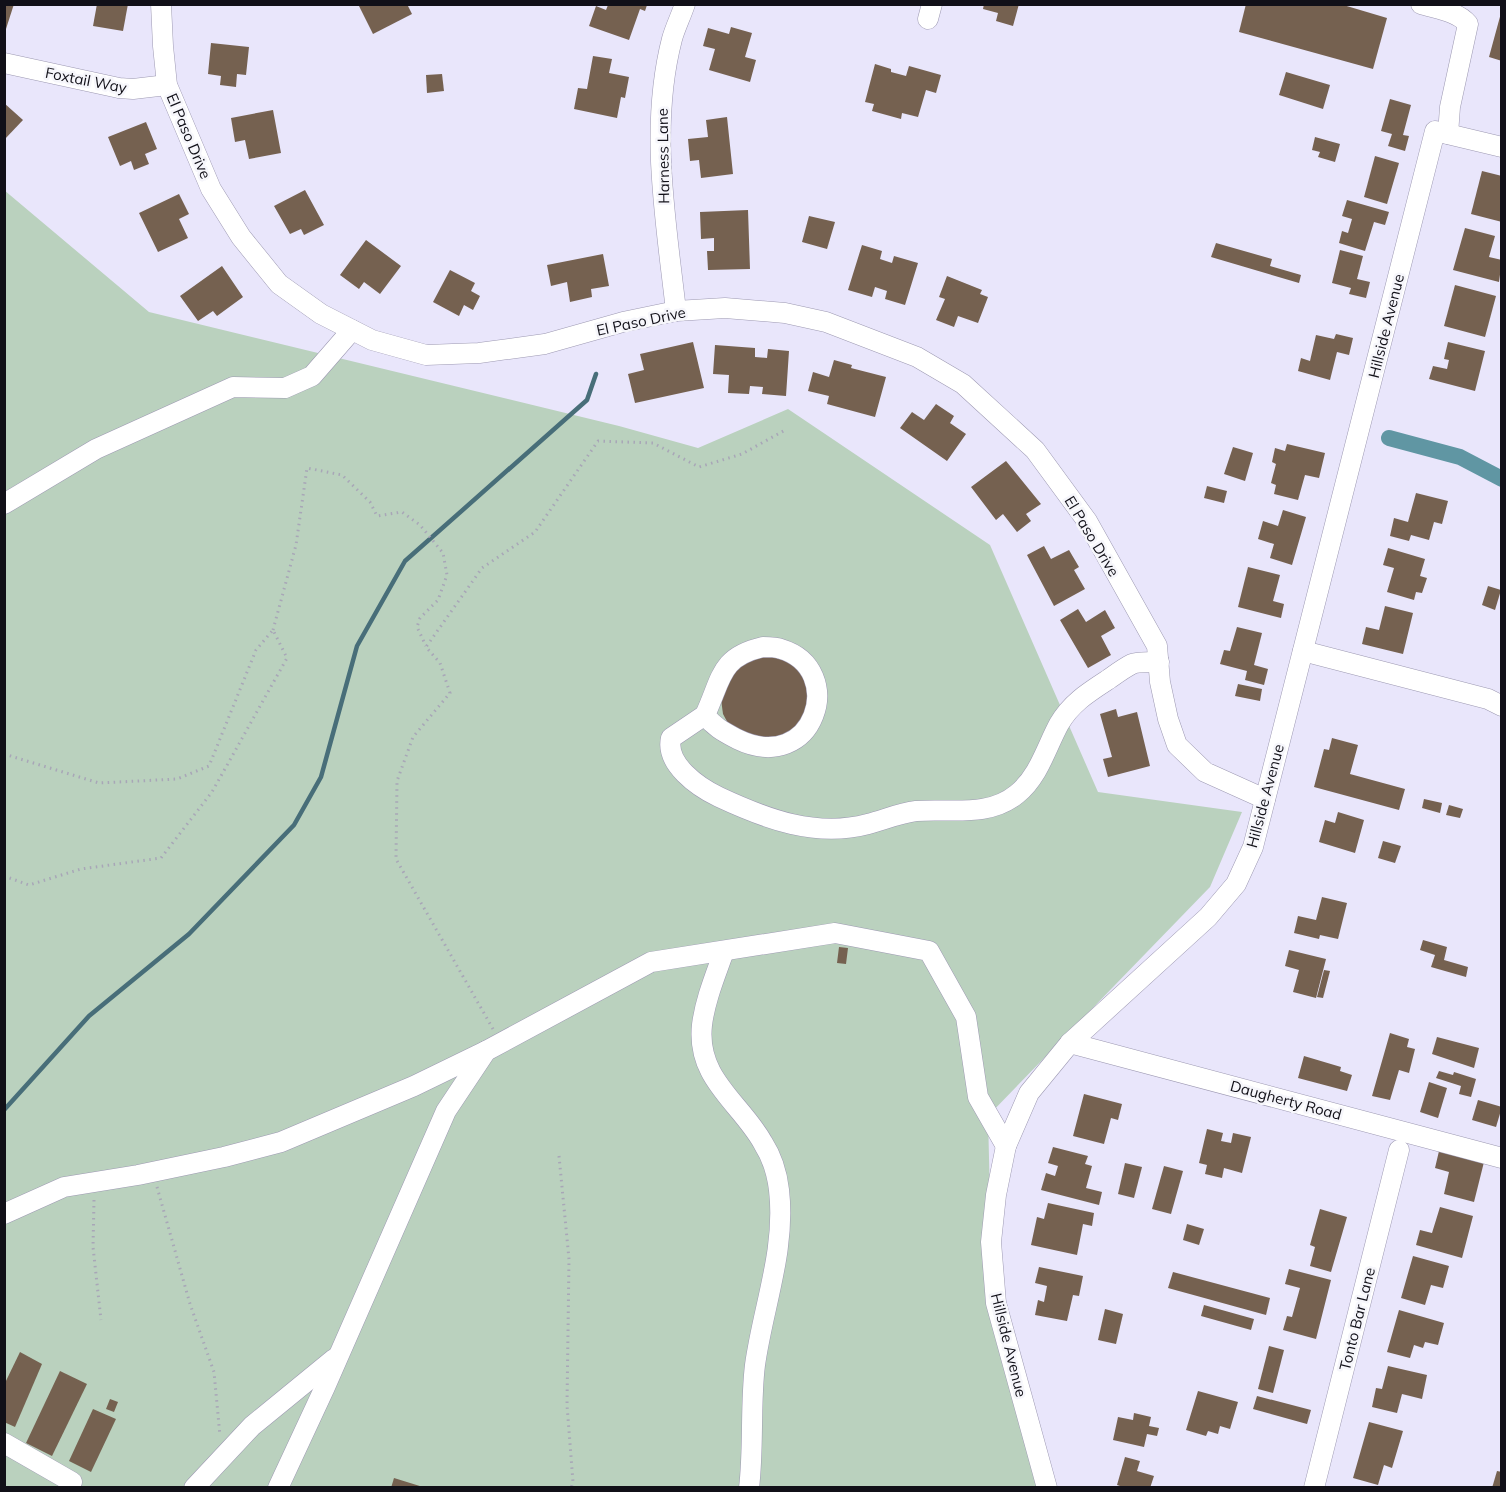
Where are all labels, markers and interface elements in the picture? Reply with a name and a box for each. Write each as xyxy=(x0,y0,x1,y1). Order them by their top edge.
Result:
street label: Foxtail Way xyxy=(44,63,128,97)
street label: El Paso Drive xyxy=(163,90,215,182)
street label: Harness Lane xyxy=(653,108,673,204)
street label: Hillside Avenue xyxy=(1364,272,1408,380)
street label: El Paso Drive xyxy=(595,302,687,340)
street label: El Paso Drive xyxy=(1060,492,1124,580)
street label: Hillside Avenue xyxy=(1242,742,1288,850)
street label: Daugherty Road xyxy=(1228,1076,1344,1124)
street label: Tonto Bar Lane xyxy=(1335,1265,1379,1373)
street label: Hillside Avenue xyxy=(987,1291,1031,1399)

